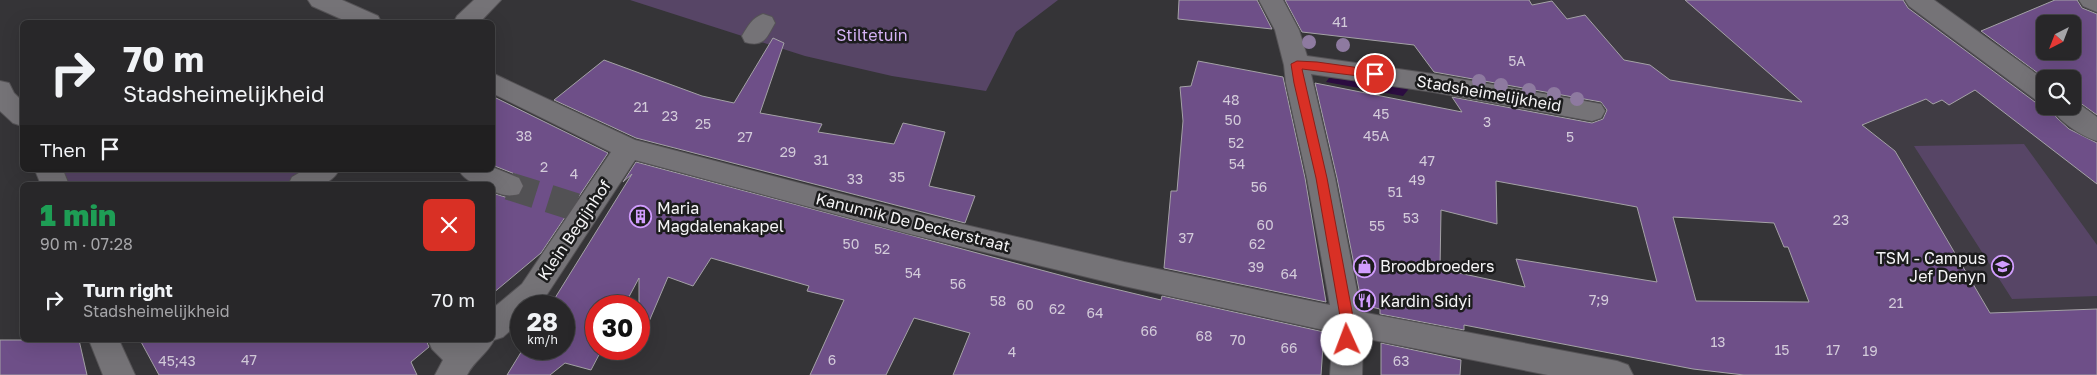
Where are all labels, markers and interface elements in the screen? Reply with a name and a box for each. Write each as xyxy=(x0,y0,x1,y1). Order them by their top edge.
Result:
house number: 41 xyxy=(1332,13,1348,30)
north arrow xyxy=(2036,15,2081,60)
map controls xyxy=(2036,15,2081,115)
park label: Stiltetuin xyxy=(836,25,908,45)
text: 70 m xyxy=(123,38,204,80)
icon: right xyxy=(40,40,105,105)
house number: 5A xyxy=(1508,52,1526,69)
pin xyxy=(1354,53,1396,95)
icon: arrive xyxy=(1361,60,1389,88)
street label: Stadsheimelijkheid xyxy=(1415,70,1563,116)
button: search xyxy=(2036,70,2081,115)
text: Stadsheimelijkheid xyxy=(123,80,324,107)
house number: 48 xyxy=(1222,91,1240,108)
house number: 21 xyxy=(634,98,649,115)
house number: 45 xyxy=(1373,105,1389,122)
house number: 23 xyxy=(662,107,678,124)
house number: 50 xyxy=(1225,111,1241,128)
house number: 3 xyxy=(1483,113,1491,130)
house number: 25 xyxy=(695,115,711,132)
house number: 38 xyxy=(516,127,532,144)
house number: 45A xyxy=(1363,127,1390,144)
house number: 27 xyxy=(737,128,753,145)
house number: 5 xyxy=(1566,128,1574,145)
house number: 52 xyxy=(1228,134,1244,151)
icon: arrive xyxy=(96,135,124,163)
text: Then xyxy=(40,138,86,161)
house number: 29 xyxy=(780,143,796,160)
house number: 31 xyxy=(814,151,829,168)
house number: 47 xyxy=(1419,152,1435,169)
house number: 54 xyxy=(1229,155,1245,172)
house number: 2 xyxy=(540,158,548,175)
house number: 4 xyxy=(570,165,578,182)
house number: 35 xyxy=(889,168,905,185)
house number: 33 xyxy=(847,170,863,187)
house number: 49 xyxy=(1408,171,1426,188)
street label: Klein Begijnhof xyxy=(533,176,615,284)
house number: 56 xyxy=(1251,178,1267,195)
house number: 51 xyxy=(1388,183,1403,200)
street label: Kanunnik De Deckerstraat xyxy=(814,188,1012,256)
text: 1 min xyxy=(40,197,116,233)
place label: Maria Magdalenakapel xyxy=(657,198,784,236)
button: close xyxy=(423,199,475,251)
building icon: Maria Magdalenakapel xyxy=(629,205,653,229)
house number: 53 xyxy=(1403,209,1419,226)
house number: 23 xyxy=(1833,211,1849,228)
house number: 60 xyxy=(1256,216,1274,233)
house number: 55 xyxy=(1369,217,1385,234)
house number: 37 xyxy=(1178,229,1194,246)
text: 90 m · 07:28 xyxy=(40,234,133,254)
house number: 50 xyxy=(843,235,859,252)
house number: 62 xyxy=(1249,235,1265,252)
house number: 52 xyxy=(874,240,890,257)
place label: TSM - Campus Jef Denyn xyxy=(1876,248,1986,286)
shop icon: Broodbroeders xyxy=(1352,254,1376,278)
school or university icon: TSM - Campus Jef Denyn xyxy=(1990,255,2014,279)
place label: Broodbroeders xyxy=(1380,256,1494,276)
house number: 39 xyxy=(1248,258,1264,275)
house number: 54 xyxy=(905,264,921,281)
house number: 64 xyxy=(1280,265,1298,282)
house number: 56 xyxy=(950,275,966,292)
text: Turn right xyxy=(83,278,173,301)
icon: right xyxy=(40,286,68,314)
text: 70 m xyxy=(432,288,475,311)
restaurant icon: Kardin Sidyi xyxy=(1352,289,1376,313)
place label: Kardin Sidyi xyxy=(1380,291,1472,311)
house number: 7;9 xyxy=(1589,291,1609,308)
house number: 58 xyxy=(990,292,1006,309)
house number: 21 xyxy=(1889,294,1904,311)
speed limit sign: 30 xyxy=(585,295,650,360)
house number: 60 xyxy=(1016,296,1034,313)
house number: 62 xyxy=(1049,300,1065,317)
text: Stadsheimelijkheid xyxy=(83,301,230,321)
house number: 64 xyxy=(1086,304,1104,321)
text: 28 xyxy=(527,306,558,337)
position arrow xyxy=(1320,313,1372,365)
house number: 66 xyxy=(1141,322,1157,339)
house number: 68 xyxy=(1195,327,1213,344)
house number: 70 xyxy=(1230,331,1246,348)
text: km/h xyxy=(527,332,558,347)
house number: 13 xyxy=(1711,333,1725,350)
house number: 66 xyxy=(1281,339,1297,356)
house number: 15 xyxy=(1775,341,1789,358)
house number: 17 xyxy=(1826,341,1840,358)
house number: 19 xyxy=(1862,342,1878,359)
house number: 4 xyxy=(1008,343,1016,360)
house number: 47 xyxy=(241,351,257,368)
house number: 6 xyxy=(828,351,836,368)
house number: 45;43 xyxy=(158,352,196,369)
house number: 63 xyxy=(1393,352,1409,369)

